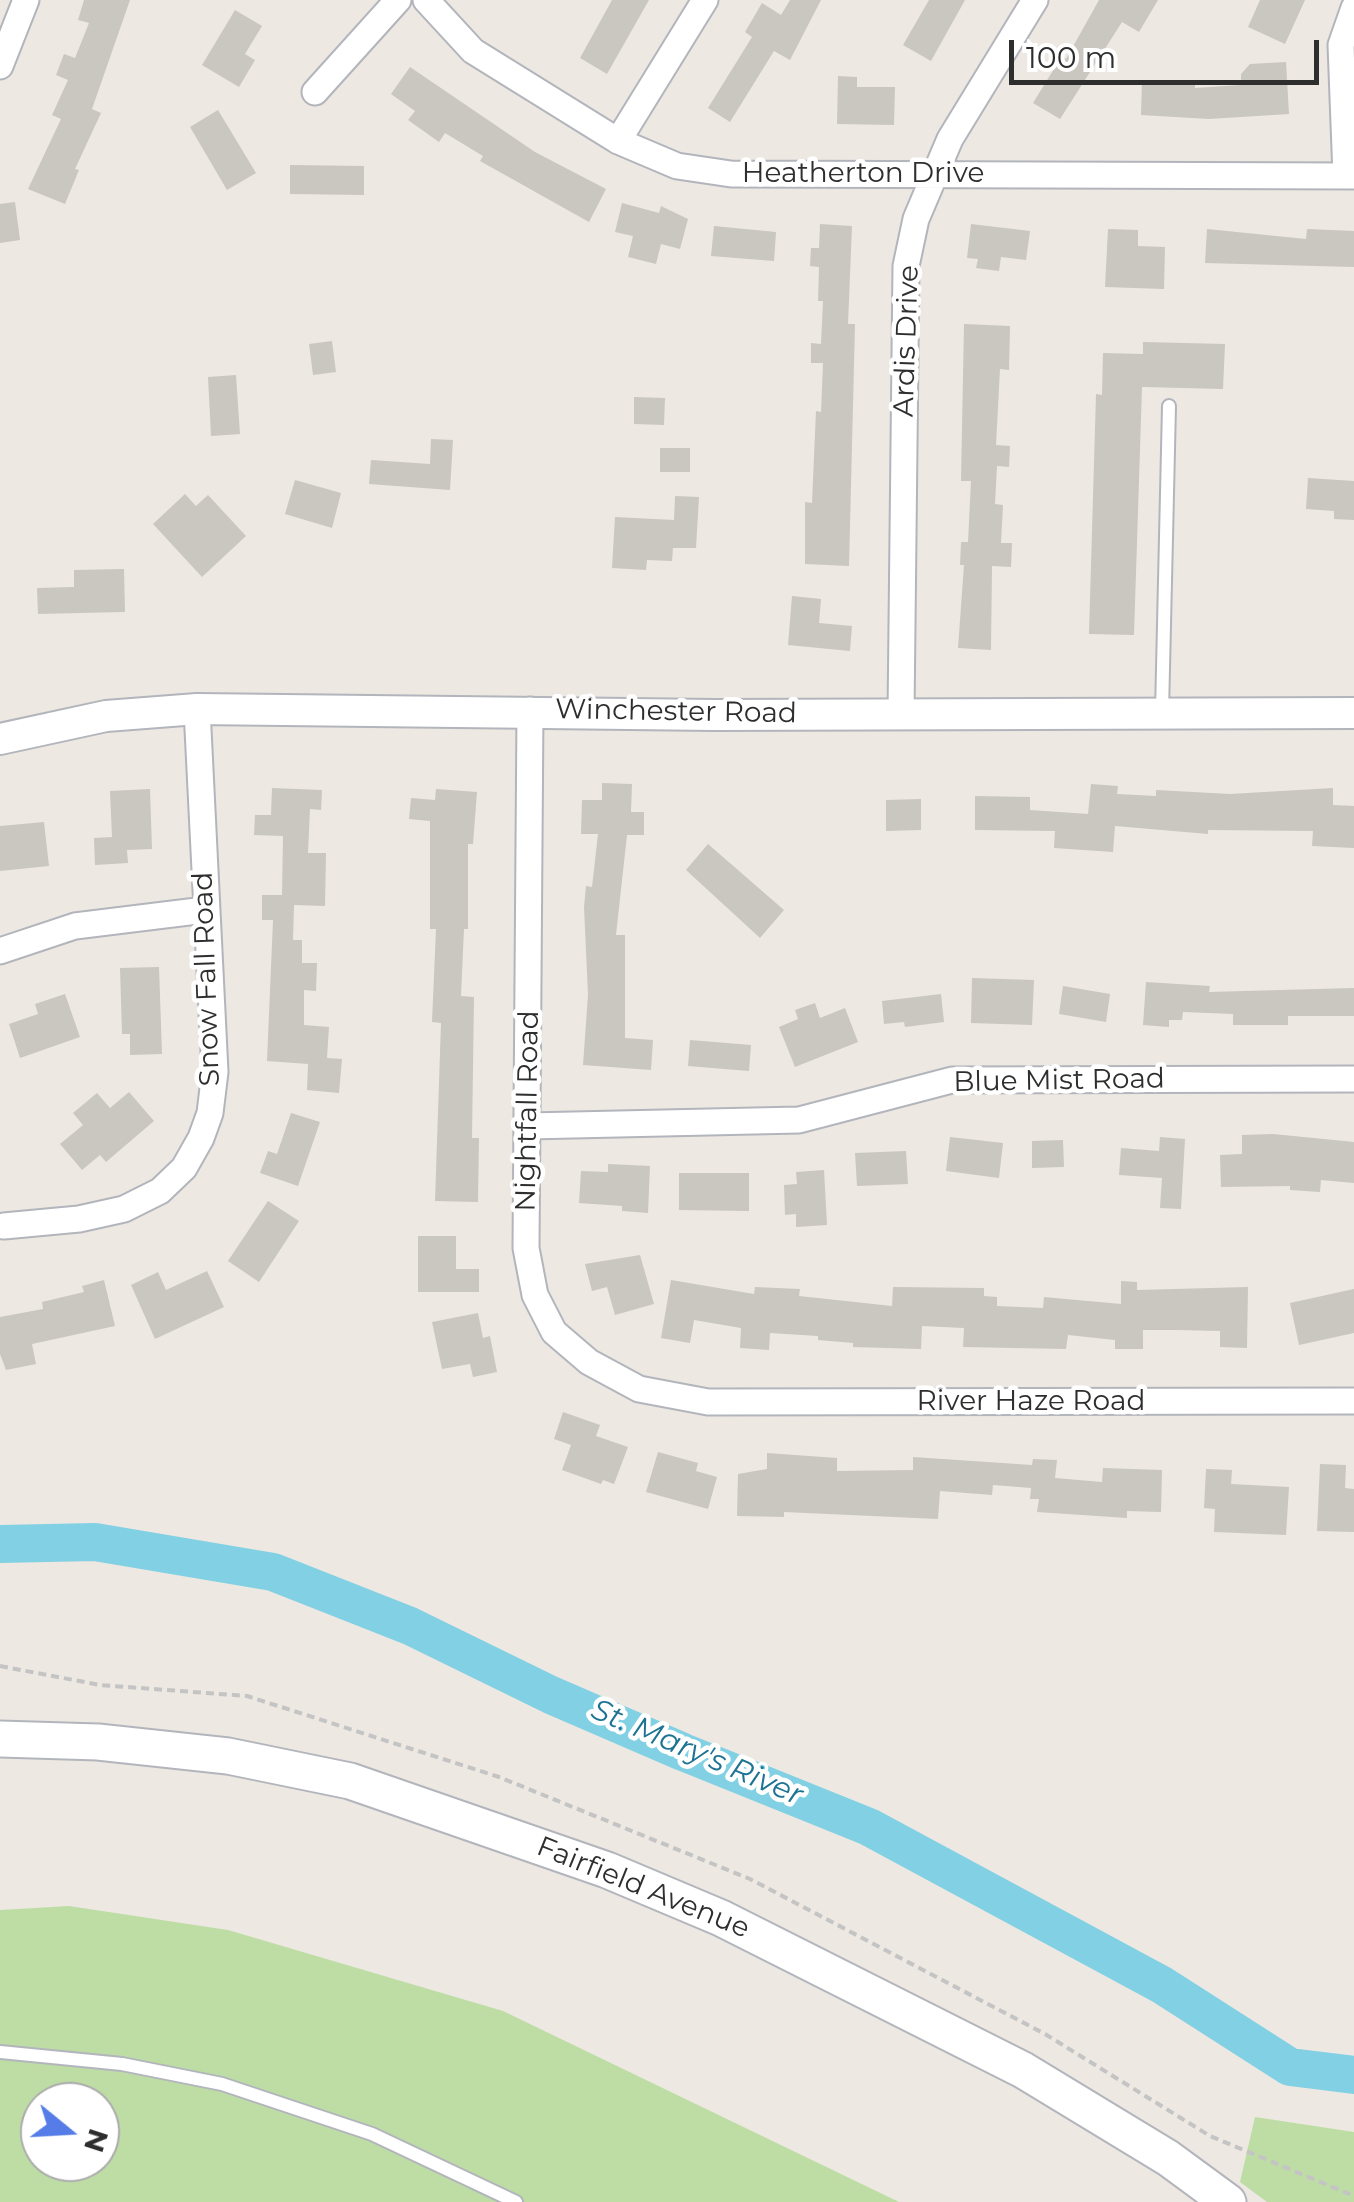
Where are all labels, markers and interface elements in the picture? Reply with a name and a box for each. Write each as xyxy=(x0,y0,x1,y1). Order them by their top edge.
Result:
scale bar xyxy=(1014,20,1324,82)
text: 100 m xyxy=(1026,39,1116,76)
street label: Heatherton Drive xyxy=(742,157,984,191)
street label: Ardis Drive xyxy=(888,265,926,417)
street label: Winchester Road xyxy=(555,693,797,731)
street label: Snow Fall Road xyxy=(186,871,228,1087)
street label: Nightfall Road xyxy=(509,1010,547,1212)
street label: Blue Mist Road xyxy=(953,1062,1165,1100)
street label: River Haze Road xyxy=(917,1385,1145,1419)
water label: St. Mary's River xyxy=(586,1692,808,1814)
street label: Fairfield Avenue xyxy=(532,1830,754,1946)
north arrow xyxy=(20,2082,120,2182)
text: N xyxy=(77,2125,116,2157)

